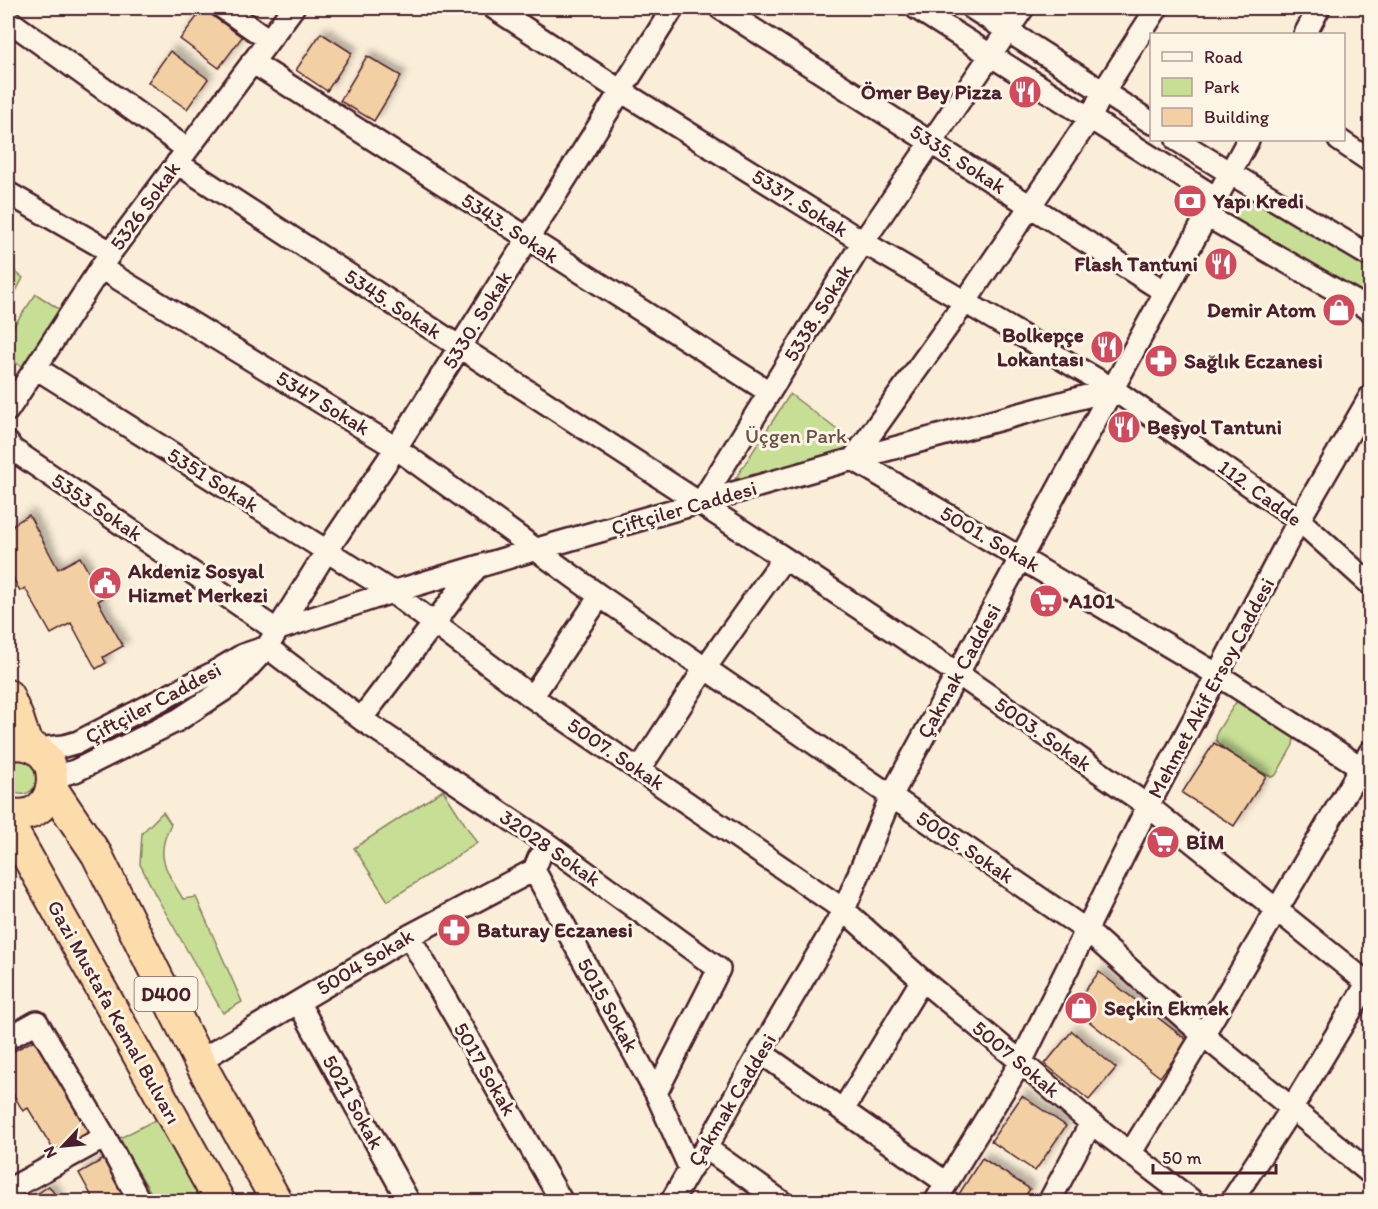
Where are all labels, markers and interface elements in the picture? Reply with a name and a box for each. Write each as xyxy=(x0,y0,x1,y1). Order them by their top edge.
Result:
legend xyxy=(1150,33,1345,141)
text: Road xyxy=(1204,46,1243,68)
restaurant icon: Ömer Bey Pizza xyxy=(1007,74,1043,110)
text: Park xyxy=(1204,76,1239,98)
place label: Ömer Bey Pizza xyxy=(861,79,1003,105)
text: Building xyxy=(1204,106,1270,128)
street label: 5335. Sokak xyxy=(906,118,1011,199)
street label: 5326 Sokak xyxy=(104,156,185,255)
street label: 5337. Sokak xyxy=(748,163,853,242)
bank icon: Yapı Kredi xyxy=(1172,183,1208,219)
street label: 5343. Sokak xyxy=(457,187,564,268)
place label: Yapı Kredi xyxy=(1212,188,1304,214)
restaurant icon: Flash Tantuni xyxy=(1203,246,1239,282)
place label: Flash Tantuni xyxy=(1074,251,1198,276)
street label: 5338. Sokak xyxy=(778,259,857,366)
street label: 5345. Sokak xyxy=(340,263,447,344)
street label: 5330. Sokak xyxy=(437,266,517,374)
shop icon: Demir Atom xyxy=(1321,292,1357,328)
place label: Demir Atom xyxy=(1207,297,1316,322)
place label: Bolkepçe Lokantası xyxy=(997,322,1084,371)
restaurant icon: Bolkepçe Lokantası xyxy=(1089,329,1125,365)
pharmacy icon: Sağlık Eczanesi xyxy=(1143,343,1179,379)
place label: Sağlık Eczanesi xyxy=(1184,348,1323,374)
street label: 5347 Sokak xyxy=(272,365,375,440)
restaurant icon: Beşyol Tantuni xyxy=(1106,409,1142,445)
place label: Beşyol Tantuni xyxy=(1147,414,1282,440)
park label: Üçgen Park xyxy=(745,423,847,448)
street label: 5351 Sokak xyxy=(163,442,264,517)
street label: 112. Cadde xyxy=(1213,454,1307,531)
street label: 5353 Sokak xyxy=(47,467,148,546)
street label: Çiftçiler Caddesi xyxy=(608,475,760,540)
street label: 5001. Sokak xyxy=(936,500,1045,577)
place label: Akdeniz Sosyal Hizmet Merkezi xyxy=(127,558,268,607)
public building icon: Akdeniz Sosyal Hizmet Merkezi xyxy=(87,565,123,601)
street label: Mehmet Akif Ersoy Caddesi xyxy=(1142,573,1279,802)
supermarket icon: A101 xyxy=(1028,583,1064,619)
place label: A101 xyxy=(1068,588,1115,613)
street label: Çakmak Caddesi xyxy=(911,599,1006,743)
street label: Çiftçiler Caddesi xyxy=(81,656,225,749)
street label: 5003. Sokak xyxy=(990,691,1097,776)
street label: 5007. Sokak xyxy=(563,712,670,795)
street label: 32028 Sokak xyxy=(495,804,606,892)
street label: 5005. Sokak xyxy=(912,805,1019,888)
supermarket icon: BİM xyxy=(1145,824,1181,860)
place label: BİM xyxy=(1186,829,1224,854)
street label: Gazi Mustafa Kemal Bulvarı xyxy=(42,896,186,1128)
pharmacy icon: Baturay Eczanesi xyxy=(436,912,472,948)
place label: Baturay Eczanesi xyxy=(477,917,633,943)
street label: 5004 Sokak xyxy=(312,923,418,1000)
street label: 5015 Sokak xyxy=(572,953,645,1057)
road number: D400 xyxy=(134,977,198,1011)
shop icon: Seçkin Ekmek xyxy=(1063,990,1099,1026)
place label: Seçkin Ekmek xyxy=(1104,995,1229,1021)
street label: 5007 Sokak xyxy=(967,1015,1065,1103)
street label: 5017 Sokak xyxy=(449,1018,522,1120)
street label: Çakmak Caddesi xyxy=(682,1029,781,1171)
street label: 5021 Sokak xyxy=(317,1050,390,1154)
north arrow xyxy=(33,1116,93,1176)
scale bar xyxy=(1153,1137,1276,1175)
text: N xyxy=(39,1143,61,1161)
text: 50 m xyxy=(1162,1147,1202,1169)

